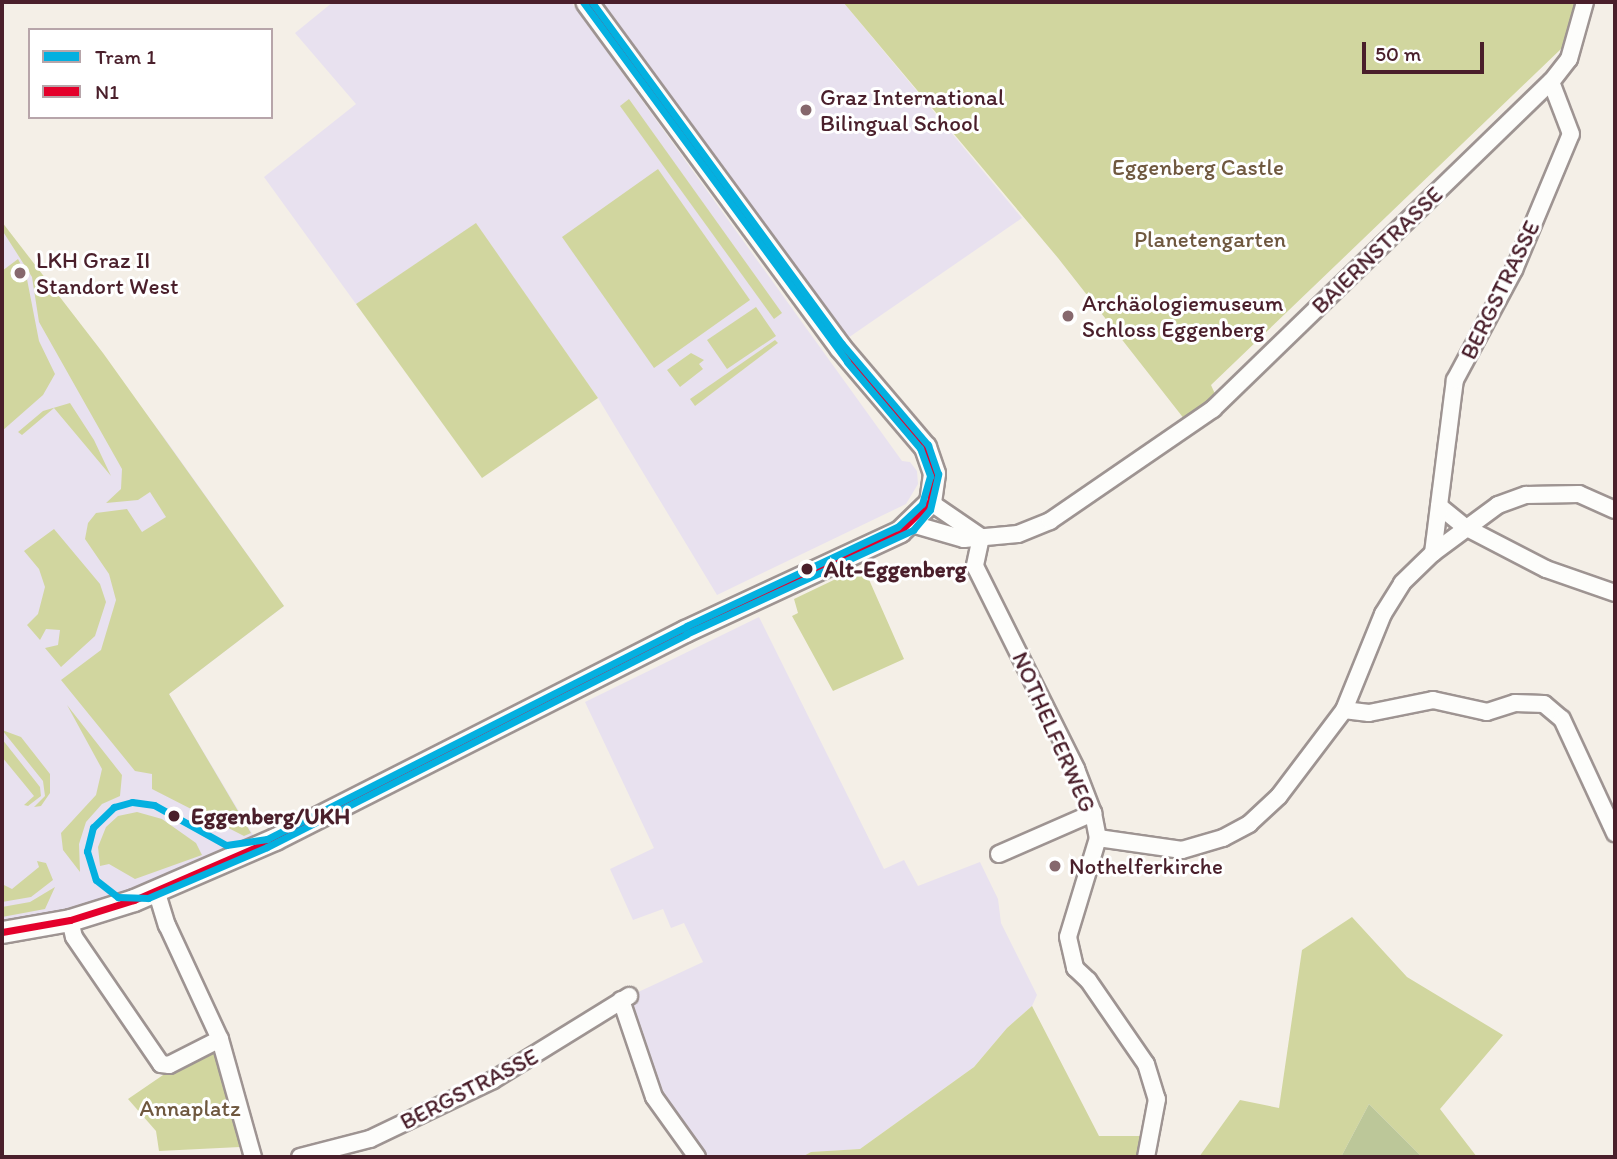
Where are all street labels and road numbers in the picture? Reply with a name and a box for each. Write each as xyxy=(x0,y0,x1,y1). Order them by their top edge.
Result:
street label: BAIERNSTRASSE xyxy=(1306,181,1448,319)
street label: BERGSTRASSE xyxy=(1455,216,1545,364)
street label: NOTHELFERWEG xyxy=(1006,648,1102,816)
street label: BERGSTRASSE xyxy=(395,1042,543,1136)

